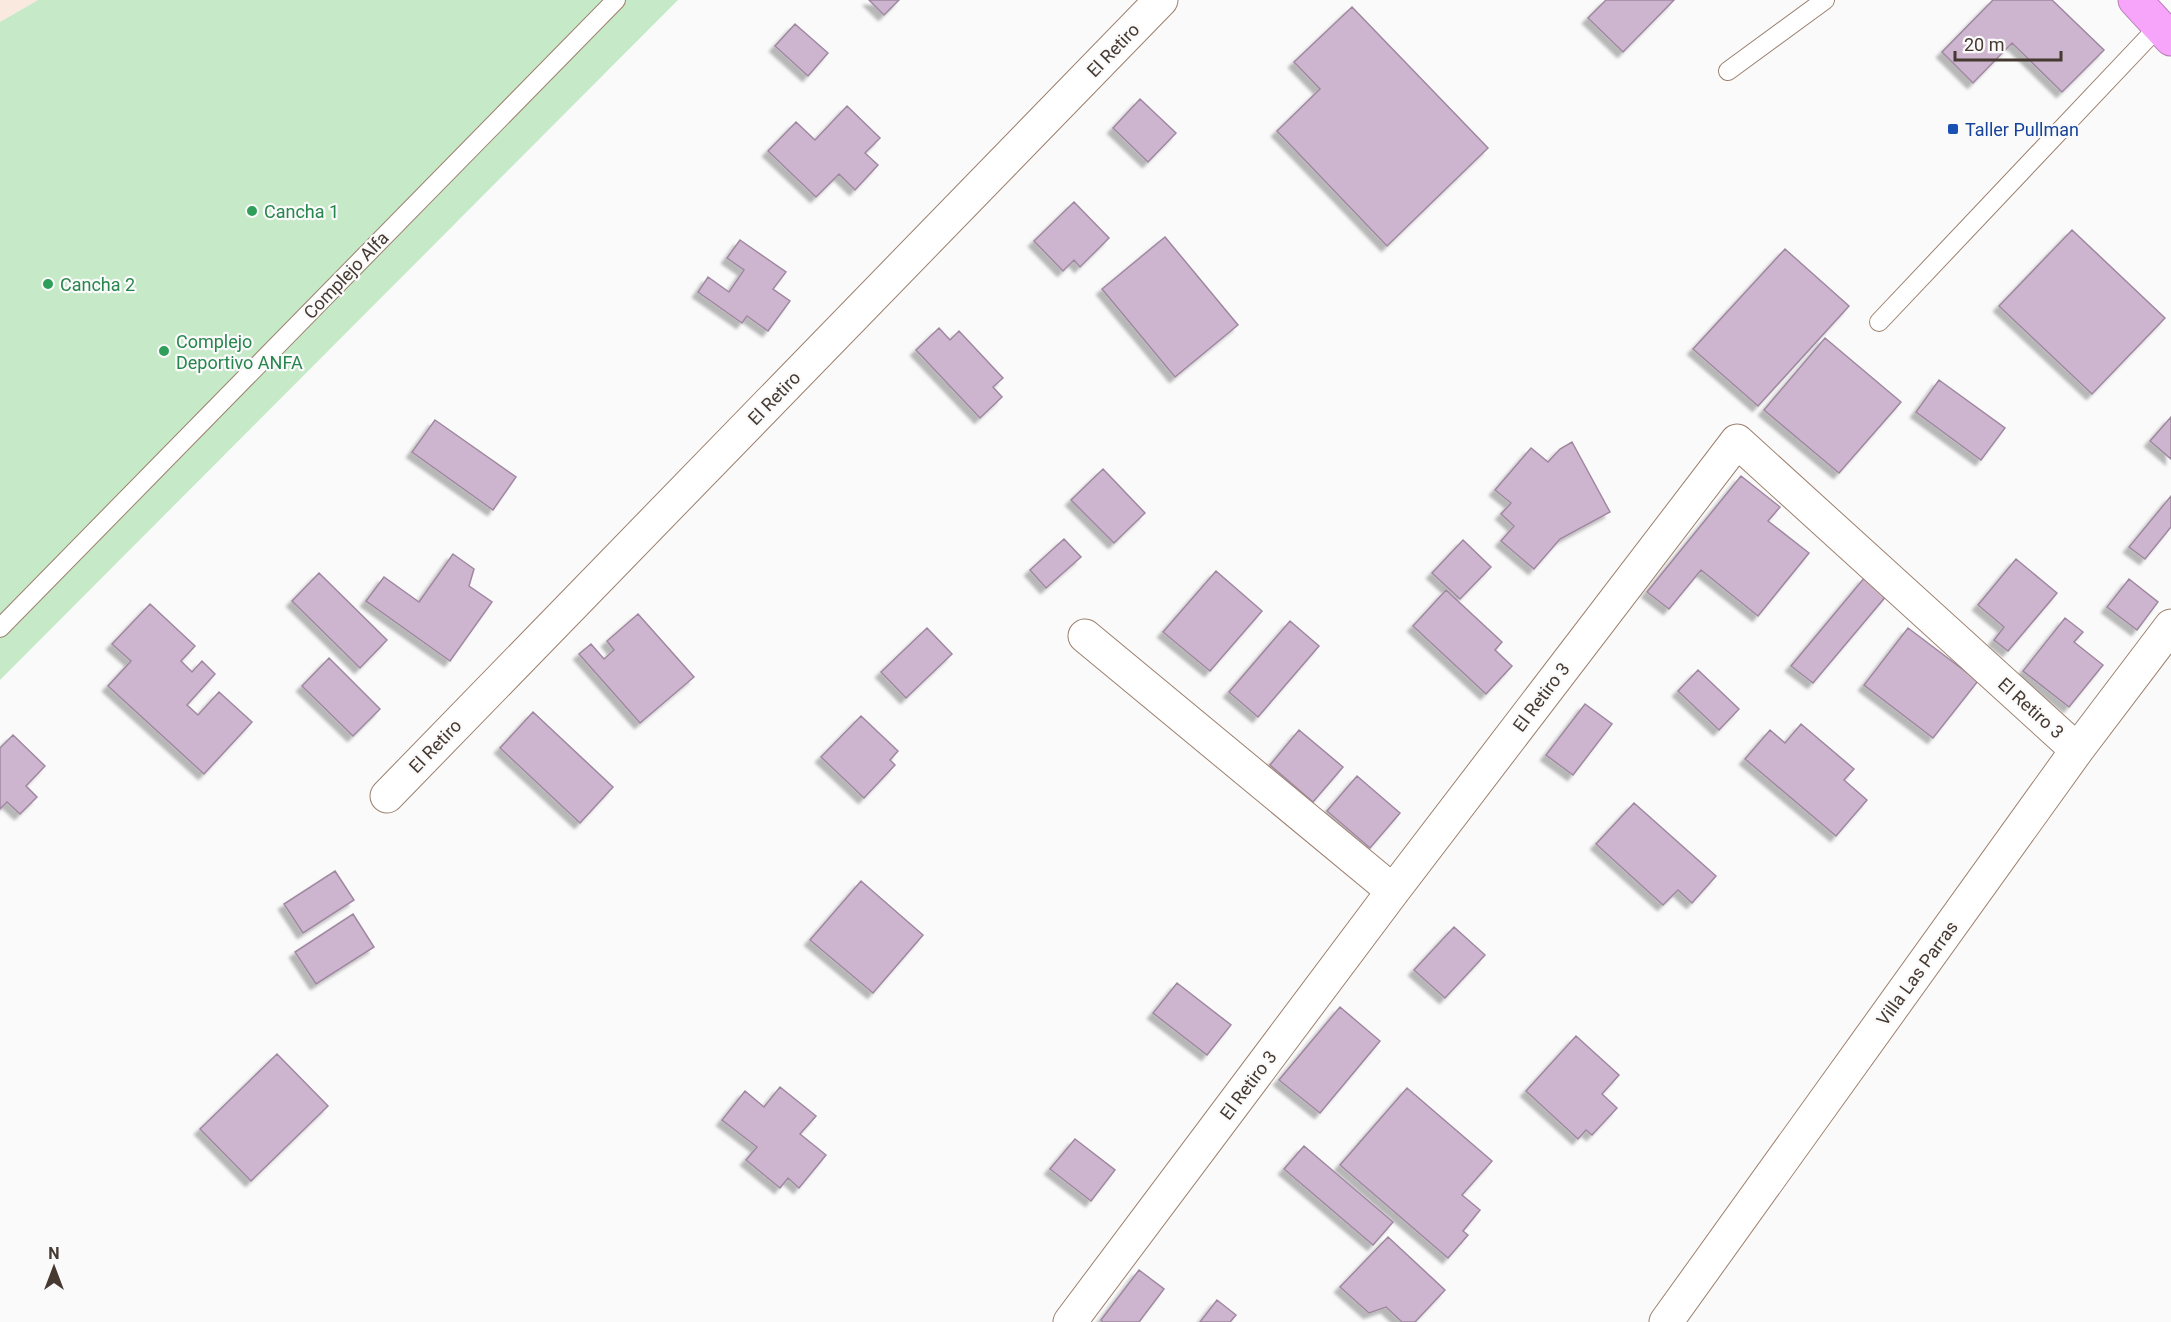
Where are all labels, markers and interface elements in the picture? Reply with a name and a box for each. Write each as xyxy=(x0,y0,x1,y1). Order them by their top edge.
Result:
street label: El Retiro xyxy=(1082,19,1144,81)
scale bar xyxy=(1955,24,2062,62)
text: 20 m xyxy=(1964,34,2004,55)
place label: Taller Pullman xyxy=(1965,119,2079,140)
marker: Taller Pullman xyxy=(1946,122,1960,136)
place label: Cancha 1 xyxy=(264,201,339,222)
marker: Cancha 1 xyxy=(245,204,259,218)
street label: Complejo Alfa xyxy=(299,227,393,323)
place label: Cancha 2 xyxy=(60,274,135,295)
marker: Cancha 2 xyxy=(41,277,55,291)
place label: Complejo Deportivo ANFA xyxy=(176,331,303,373)
marker: Complejo Deportivo ANFA xyxy=(157,344,171,358)
street label: El Retiro xyxy=(743,367,805,429)
street label: El Retiro 3 xyxy=(1508,658,1574,736)
street label: El Retiro 3 xyxy=(1994,673,2068,743)
street label: El Retiro xyxy=(404,715,466,777)
street label: Villa Las Parras xyxy=(1872,917,1962,1029)
street label: El Retiro 3 xyxy=(1215,1046,1281,1124)
north arrow xyxy=(24,1238,84,1298)
text: N xyxy=(48,1244,60,1263)

